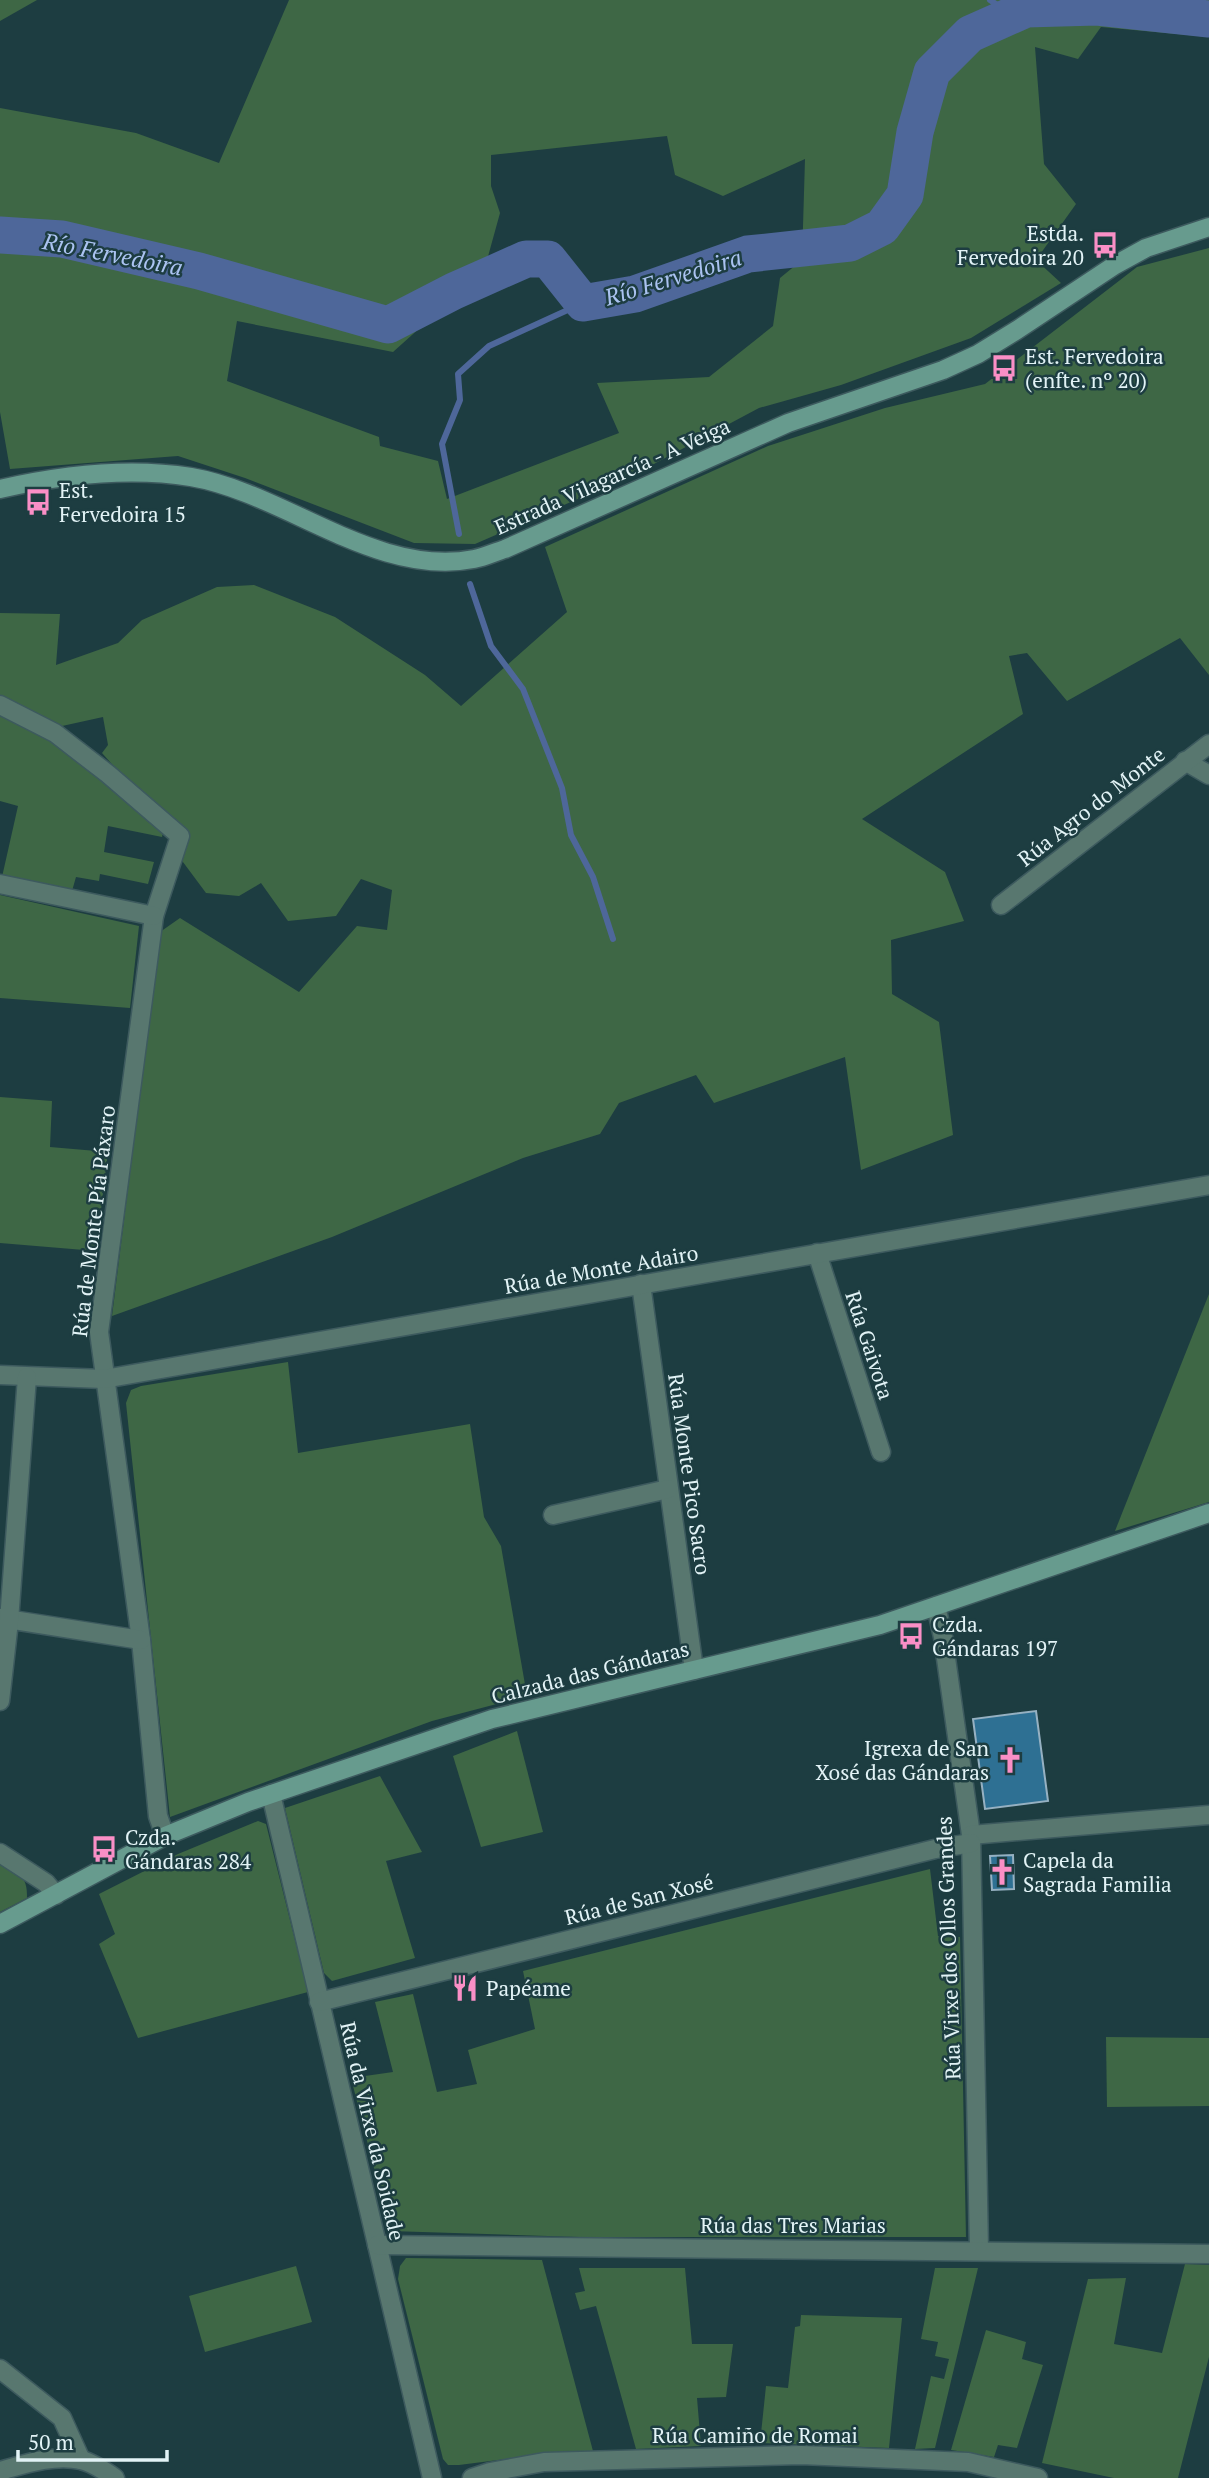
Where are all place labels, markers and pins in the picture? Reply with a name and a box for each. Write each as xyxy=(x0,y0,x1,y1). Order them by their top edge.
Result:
place label: Estda. Fervedoira 20 xyxy=(957,219,1084,271)
bus stop icon: Estda. Fervedoira 20 xyxy=(1090,230,1120,260)
place label: Est. Fervedoira (enfte. nº 20) xyxy=(1025,342,1164,394)
bus stop icon: Est. Fervedoira (enfte. nº 20) xyxy=(989,353,1019,383)
place label: Est. Fervedoira 15 xyxy=(59,476,186,528)
bus stop icon: Est. Fervedoira 15 xyxy=(23,487,53,517)
place label: Czda. Gándaras 197 xyxy=(932,1610,1058,1662)
bus stop icon: Czda. Gándaras 197 xyxy=(896,1621,926,1651)
place label: Igrexa de San Xosé das Gándaras xyxy=(816,1734,990,1786)
church icon: Igrexa de San Xosé das Gándaras xyxy=(995,1745,1025,1775)
place label: Czda. Gándaras 284 xyxy=(125,1823,252,1875)
bus stop icon: Czda. Gándaras 284 xyxy=(89,1834,119,1864)
place label: Capela da Sagrada Familia xyxy=(1023,1846,1172,1898)
church icon: Capela da Sagrada Familia xyxy=(987,1857,1017,1887)
restaurant icon: Papéame xyxy=(450,1973,480,2003)
place label: Papéame xyxy=(486,1974,571,2002)

